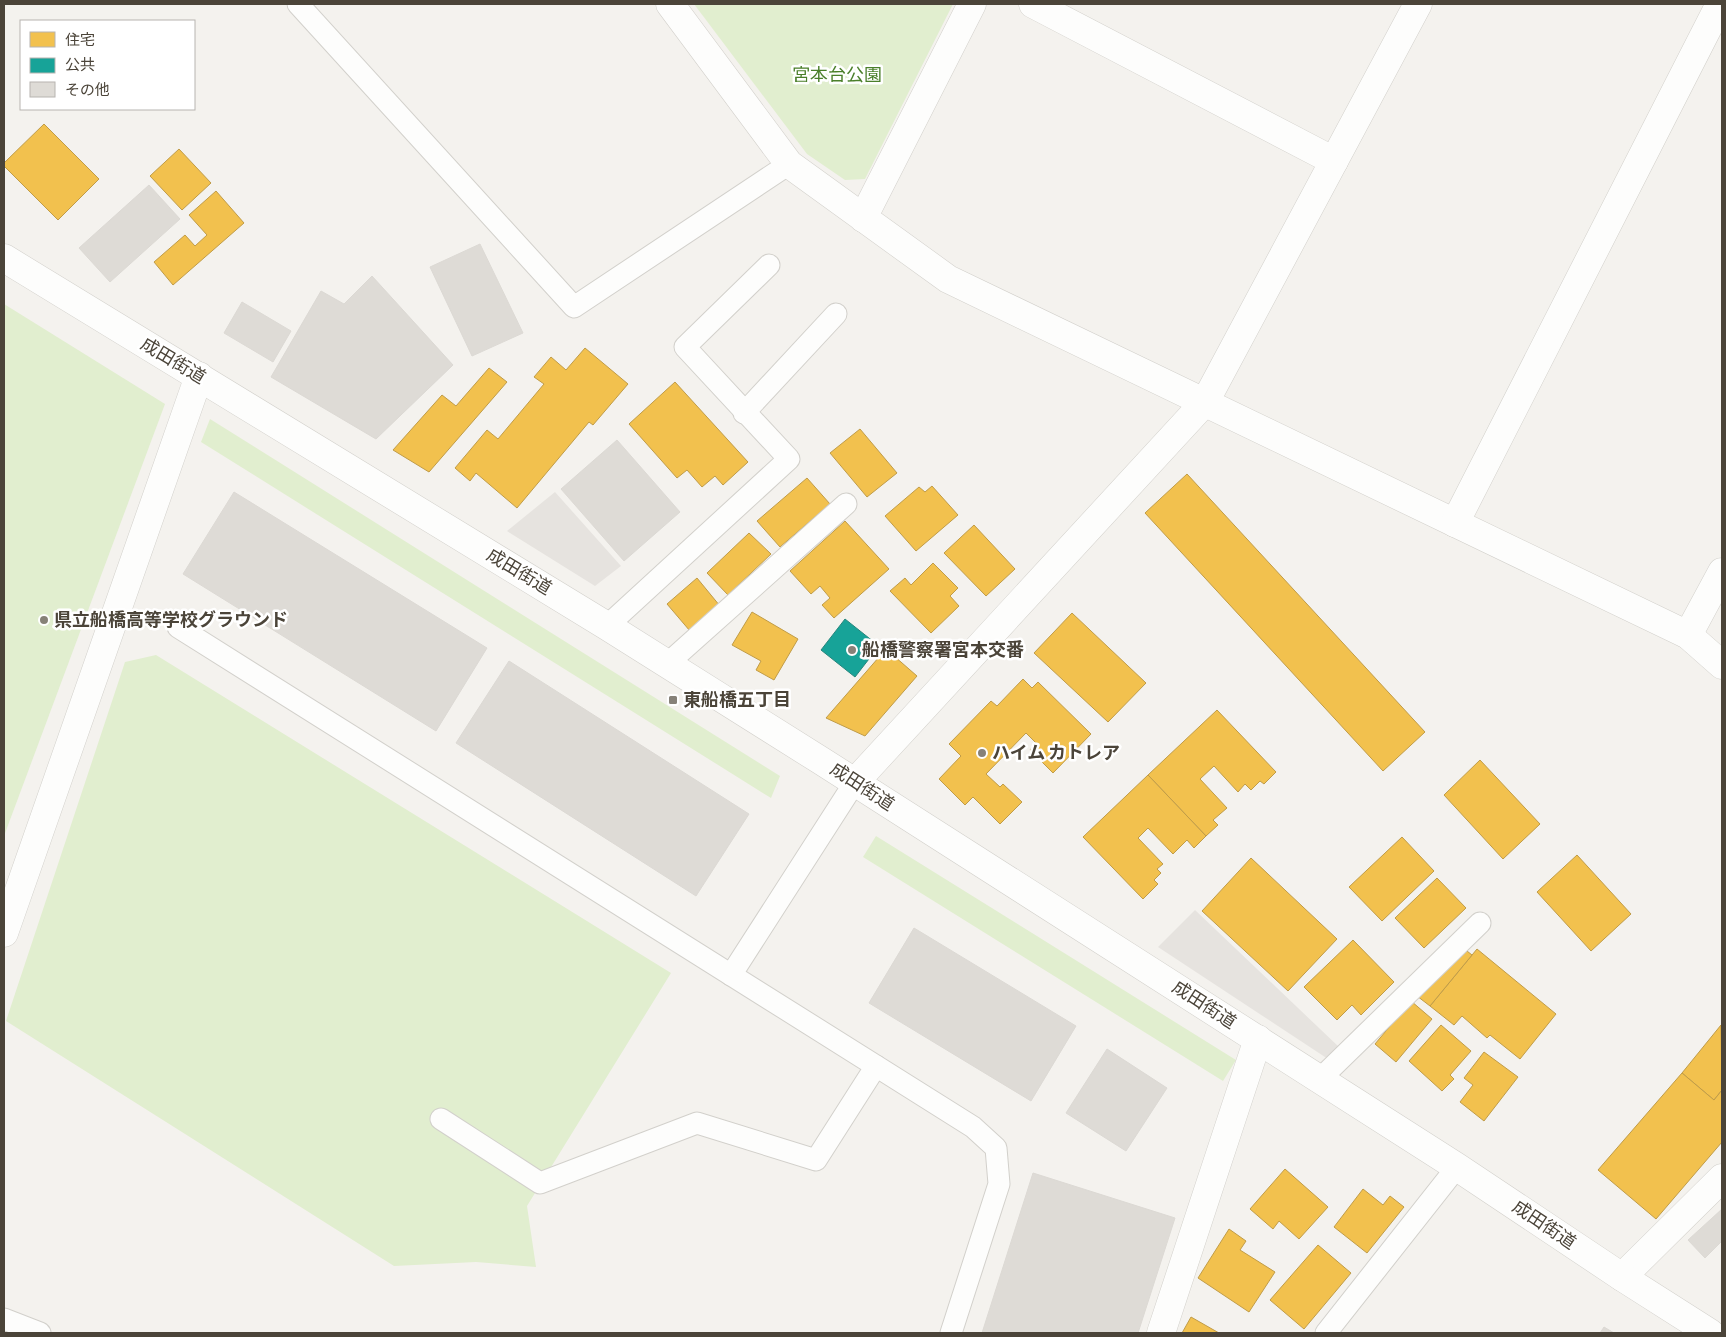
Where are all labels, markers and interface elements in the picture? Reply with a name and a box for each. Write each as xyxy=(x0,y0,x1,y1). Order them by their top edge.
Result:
legend xyxy=(20,20,195,110)
text: 住宅 xyxy=(65,31,95,50)
text: 公共 xyxy=(65,56,95,75)
park label: 宮本台公園 xyxy=(792,65,882,86)
text: その他 xyxy=(65,81,110,100)
street label: 成田街道 xyxy=(137,333,209,389)
street label: 成田街道 xyxy=(483,544,555,600)
place label: 県立船橋高等学校グラウンド xyxy=(54,610,288,631)
marker: 県立船橋高等学校グラウンド xyxy=(38,614,50,626)
place label: 船橋警察署宮本交番 xyxy=(862,640,1024,661)
marker: 船橋警察署宮本交番 xyxy=(846,644,858,656)
place label: 東船橋五丁目 xyxy=(683,690,791,711)
marker: 東船橋五丁目 xyxy=(667,694,679,706)
place label: ハイム カトレア xyxy=(992,743,1120,764)
marker: ハイム カトレア xyxy=(976,747,988,759)
street label: 成田街道 xyxy=(826,759,898,815)
street label: 成田街道 xyxy=(1168,977,1240,1033)
street label: 成田街道 xyxy=(1508,1196,1580,1254)

